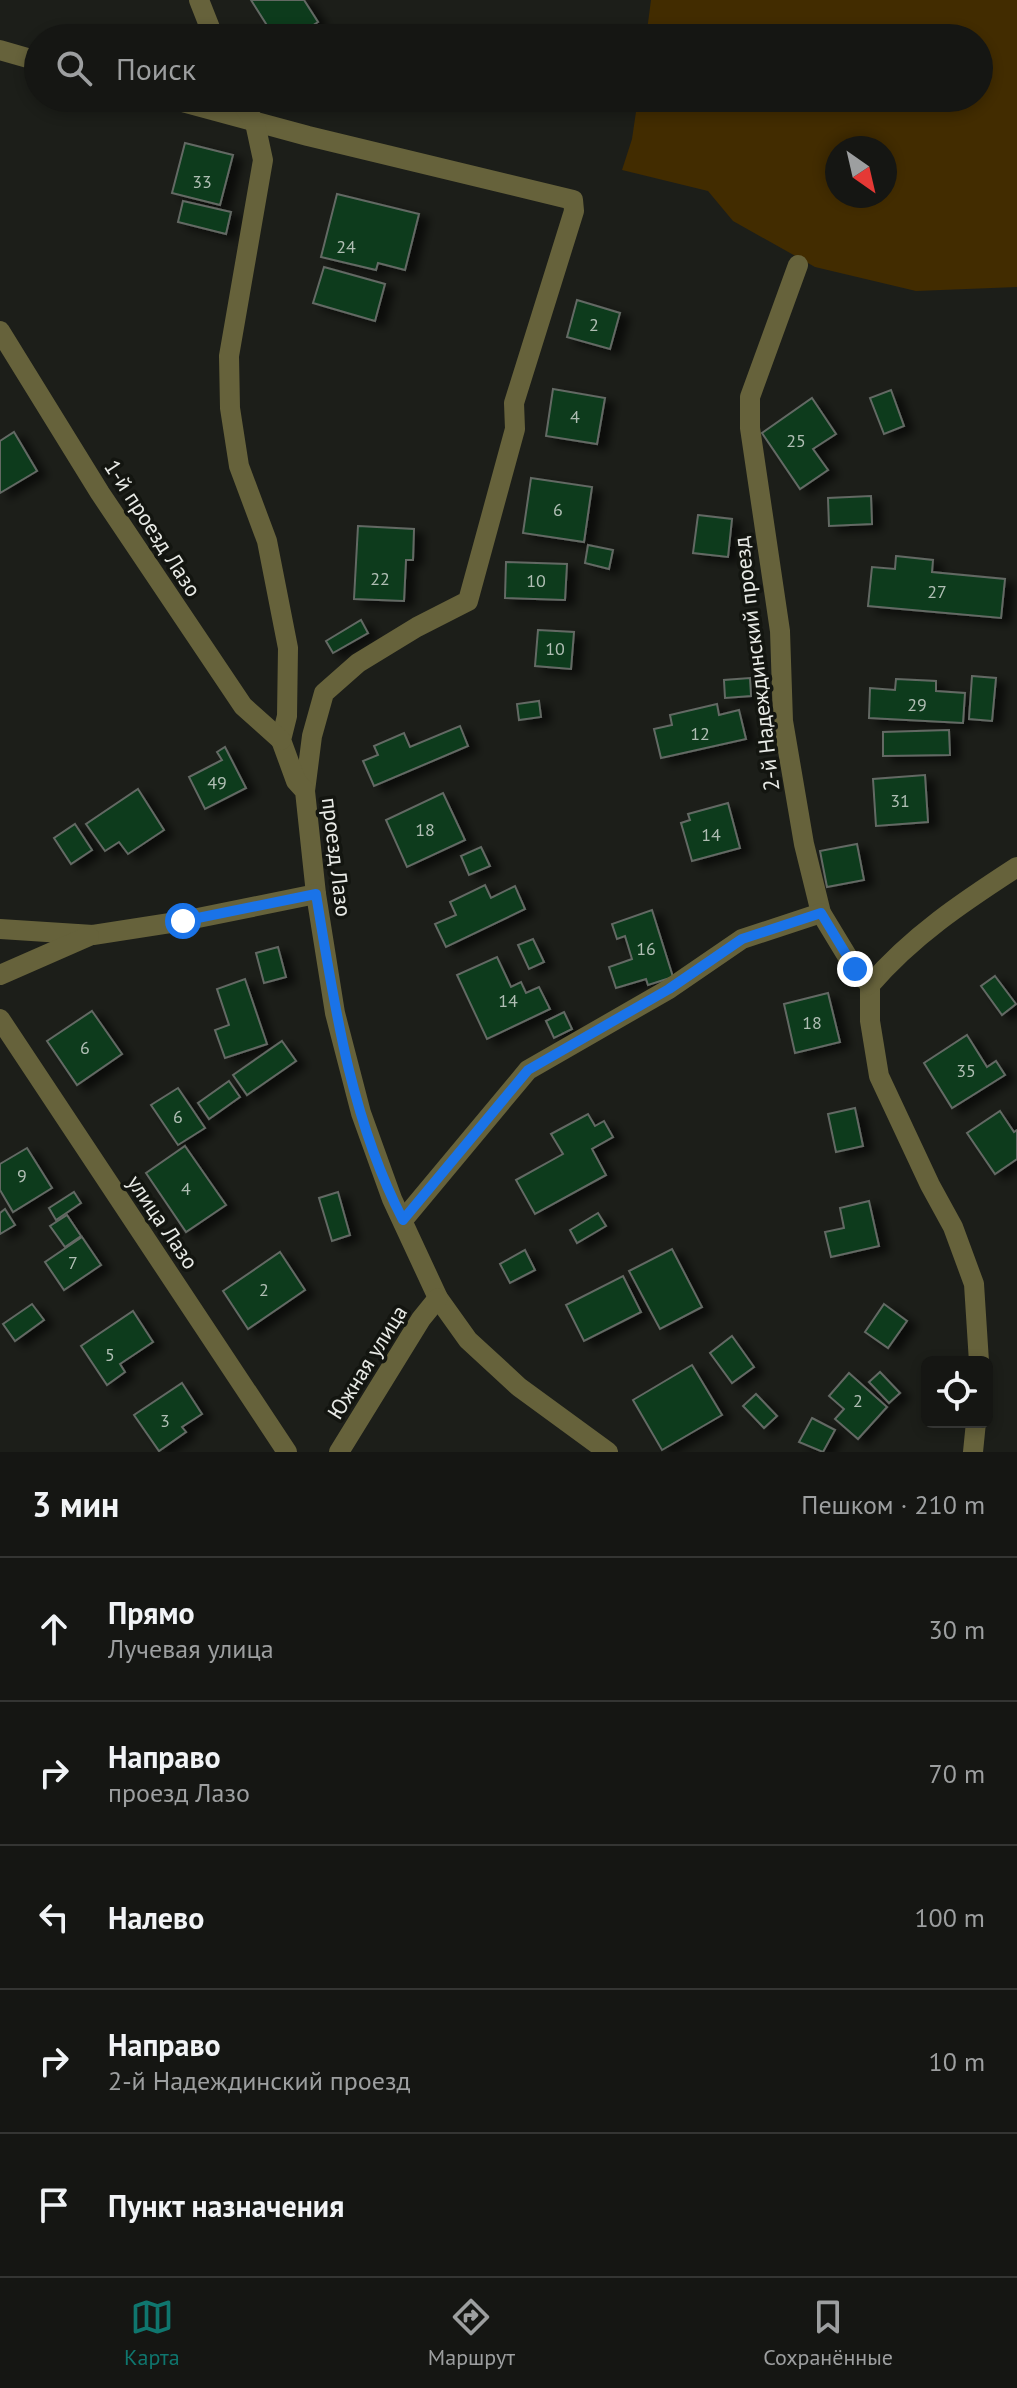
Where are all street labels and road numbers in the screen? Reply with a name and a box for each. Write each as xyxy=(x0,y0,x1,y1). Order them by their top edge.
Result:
street label: 1-й проезд Лазо xyxy=(98,454,208,602)
street label: 2-й Надеждинский проезд xyxy=(726,535,785,793)
street label: проезд Лазо xyxy=(316,796,358,918)
street label: улица Лазо xyxy=(121,1169,205,1275)
street label: Южная улица xyxy=(321,1300,413,1424)

